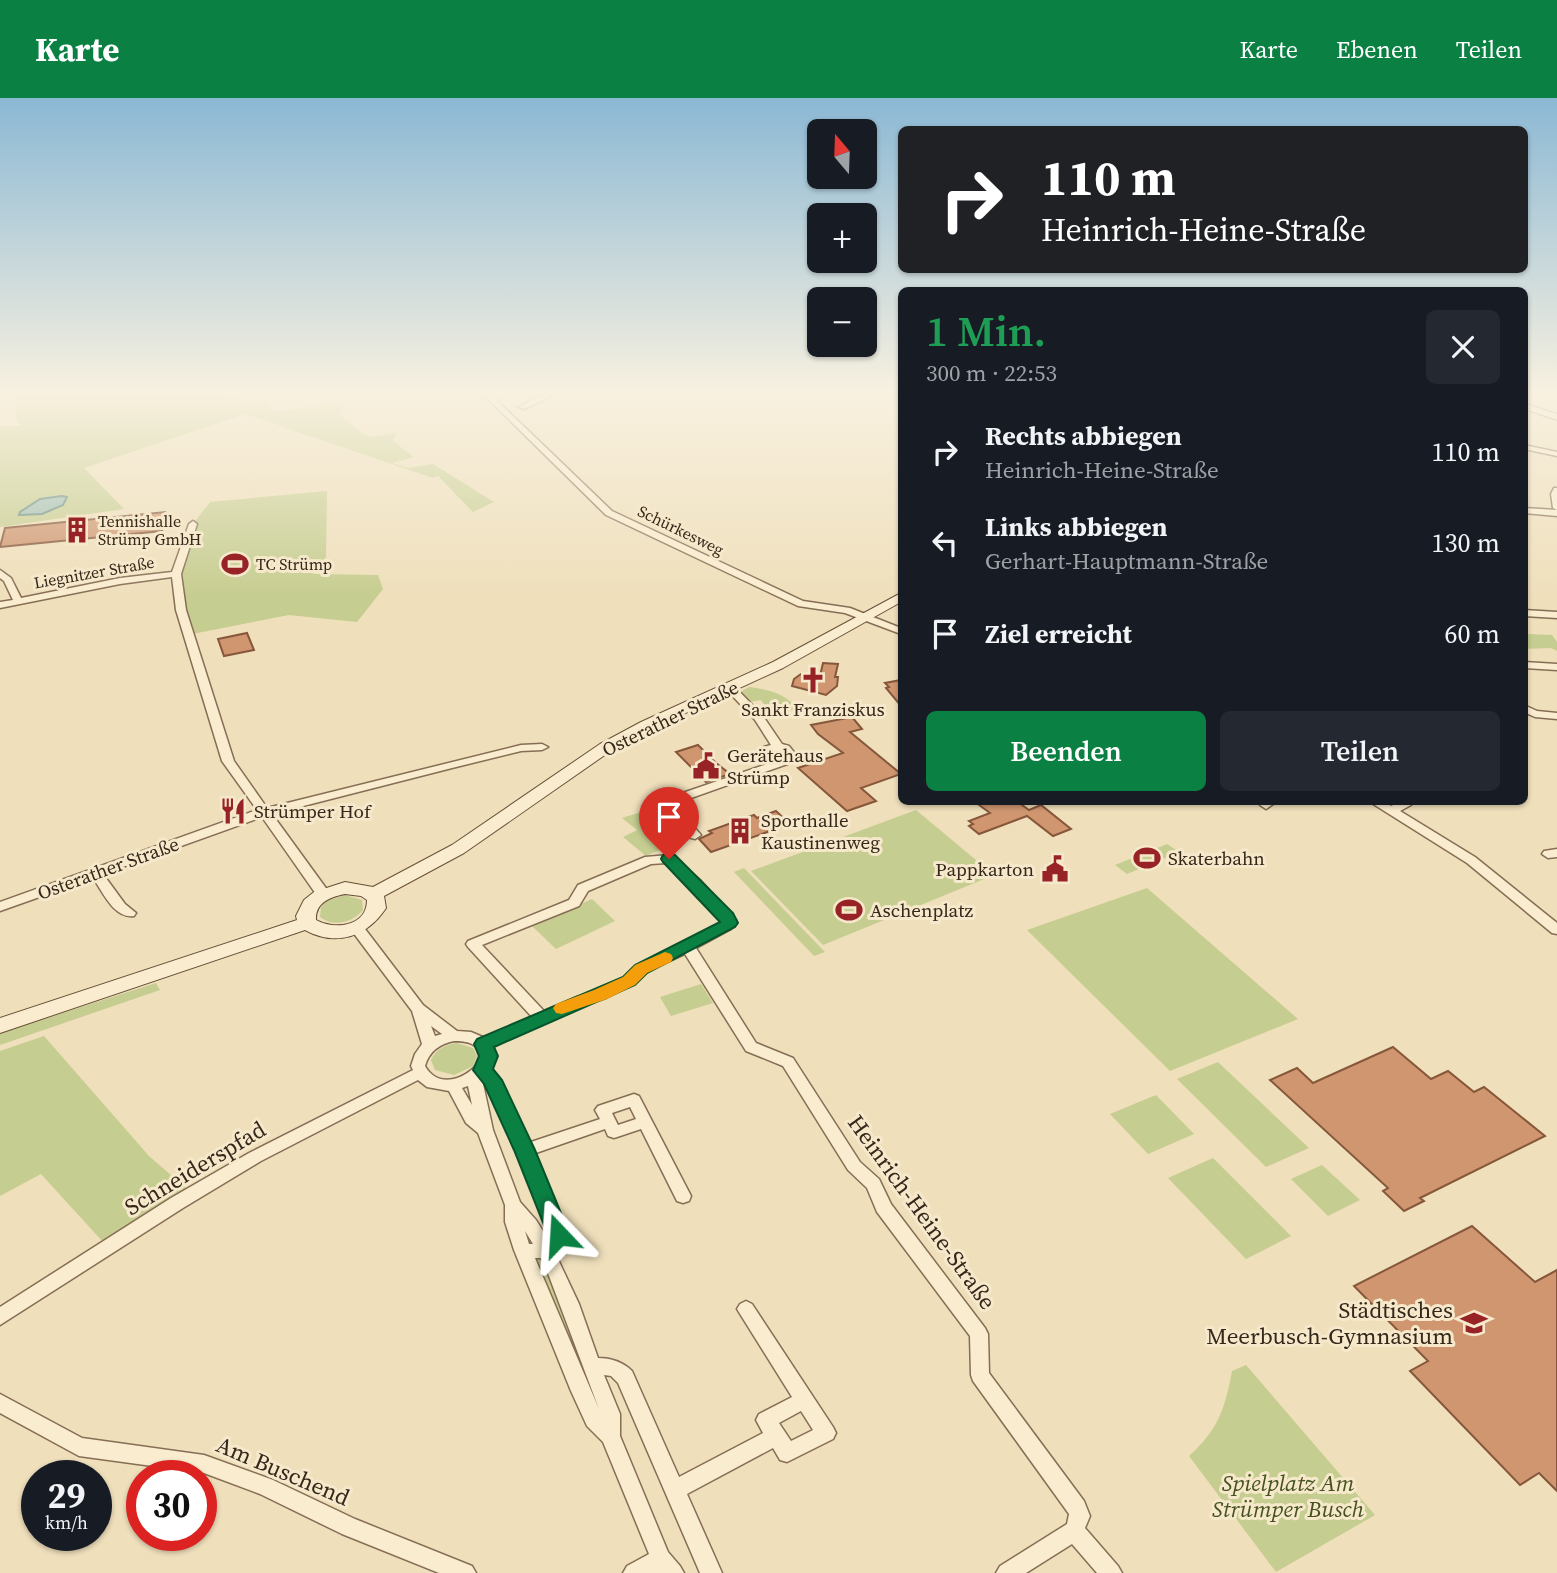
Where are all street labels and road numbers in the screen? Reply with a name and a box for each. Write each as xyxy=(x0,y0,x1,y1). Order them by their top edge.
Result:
street label: Schürkesweg xyxy=(634,500,728,560)
street label: Liegnitzer Straße xyxy=(32,551,156,593)
street label: Osterather Straße xyxy=(597,674,743,762)
street label: Osterather Straße xyxy=(34,830,182,906)
street label: Heinrich-Heine-Straße xyxy=(840,1108,1004,1316)
street label: Schneiderspfad xyxy=(118,1113,272,1223)
street label: Am Buschend xyxy=(211,1428,355,1514)

